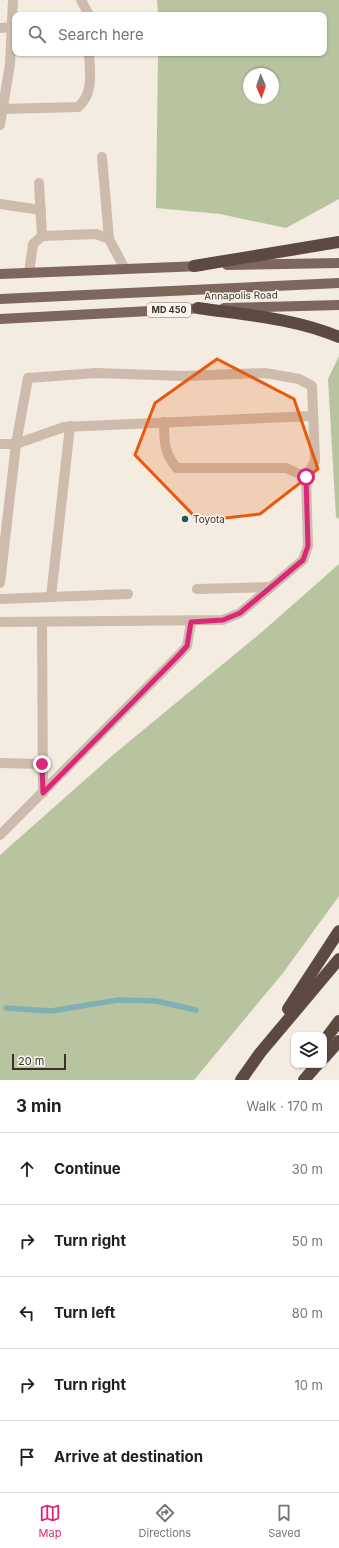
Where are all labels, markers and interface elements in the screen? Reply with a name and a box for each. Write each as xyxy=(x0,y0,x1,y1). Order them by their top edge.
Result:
search box xyxy=(12,12,327,56)
icon: search xyxy=(26,23,48,45)
text: Search here xyxy=(58,25,144,44)
north arrow xyxy=(243,68,279,104)
street label: Annapolis Road xyxy=(204,288,278,302)
road number: MD 450 xyxy=(147,303,191,317)
route start xyxy=(297,468,315,486)
place label: Toyota xyxy=(193,513,225,525)
marker: Toyota xyxy=(180,514,190,524)
route end xyxy=(33,755,51,773)
map controls xyxy=(291,1032,327,1068)
button: layers xyxy=(291,1032,327,1068)
scale bar xyxy=(12,1052,66,1071)
text: 20 m xyxy=(18,1054,44,1068)
text: 3 min xyxy=(16,1096,62,1116)
text: Walk · 170 m xyxy=(247,1098,323,1114)
icon: ahead xyxy=(16,1158,38,1180)
text: Continue xyxy=(54,1159,121,1178)
text: 30 m xyxy=(292,1161,323,1177)
icon: right xyxy=(16,1230,38,1252)
text: Turn right xyxy=(54,1231,126,1250)
text: 50 m xyxy=(292,1233,323,1249)
icon: left xyxy=(16,1302,38,1324)
text: Turn left xyxy=(54,1303,115,1322)
text: 80 m xyxy=(292,1305,323,1321)
icon: right xyxy=(16,1374,38,1396)
text: Turn right xyxy=(54,1375,126,1394)
text: 10 m xyxy=(294,1377,323,1393)
icon: arrive xyxy=(16,1446,38,1468)
text: Arrive at destination xyxy=(54,1447,203,1466)
tab: Map xyxy=(39,1502,61,1540)
tab: Directions xyxy=(139,1502,191,1540)
tab: Saved xyxy=(268,1502,300,1540)

